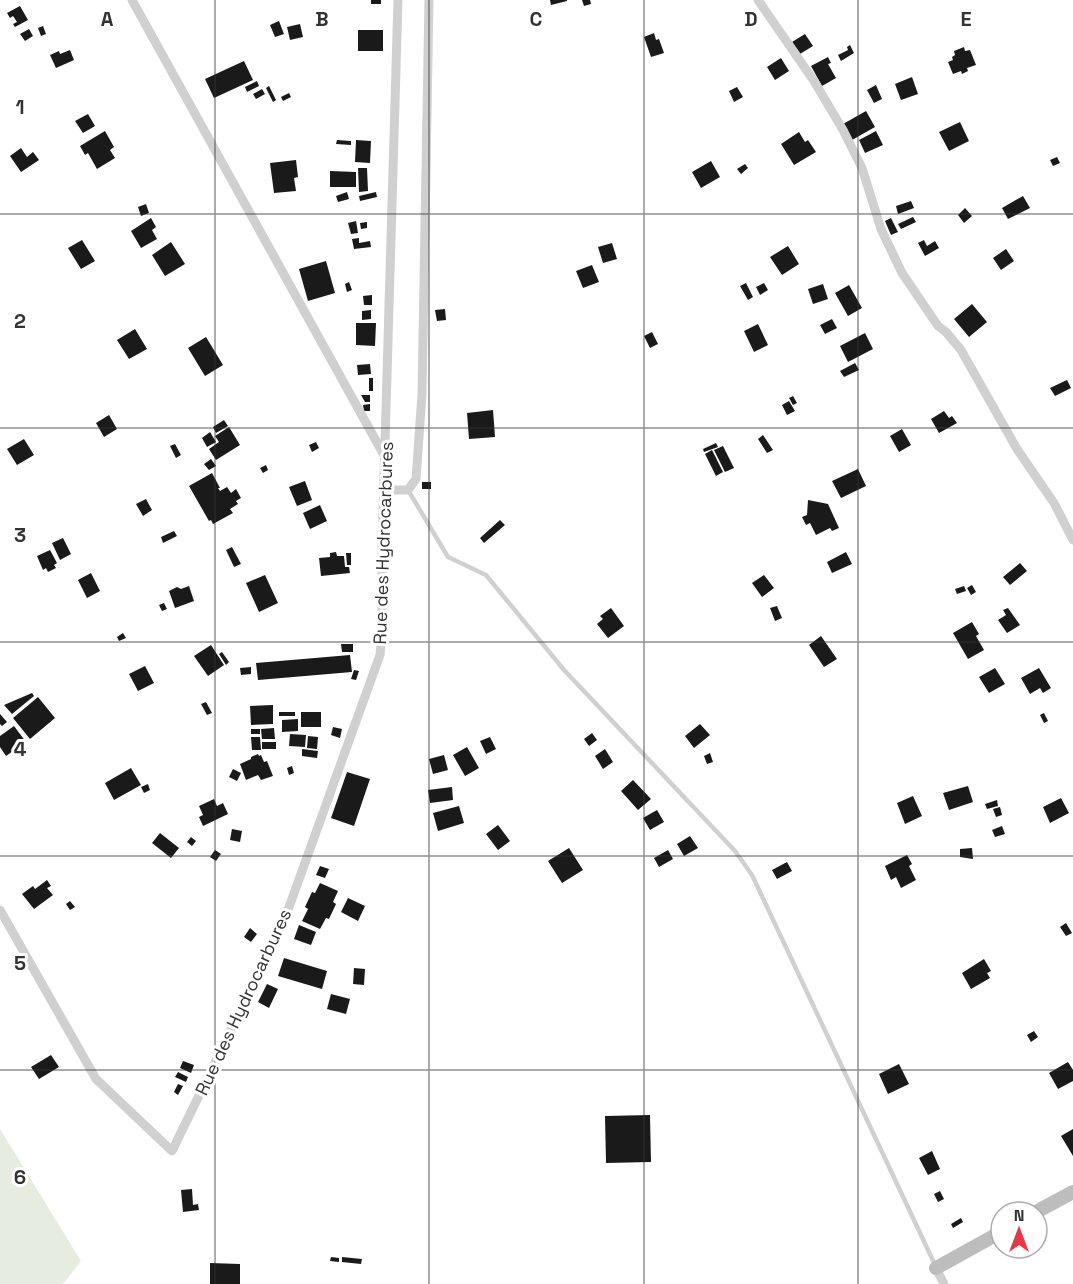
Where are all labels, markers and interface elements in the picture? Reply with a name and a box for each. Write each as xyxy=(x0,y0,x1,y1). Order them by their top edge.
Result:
text: A xyxy=(101,6,114,32)
text: B xyxy=(315,6,329,32)
text: C xyxy=(530,6,543,32)
text: D xyxy=(744,6,758,32)
text: E xyxy=(960,6,972,32)
text: 1 xyxy=(15,94,25,120)
text: 2 xyxy=(14,308,26,334)
street label: Rue des Hydrocarbures xyxy=(368,441,398,645)
text: 3 xyxy=(14,522,26,548)
text: 4 xyxy=(14,736,27,762)
street label: Rue des Hydrocarbures xyxy=(190,905,296,1099)
text: 5 xyxy=(14,950,26,976)
text: 6 xyxy=(14,1164,26,1190)
north arrow xyxy=(989,1200,1049,1260)
text: N xyxy=(1014,1205,1024,1226)

